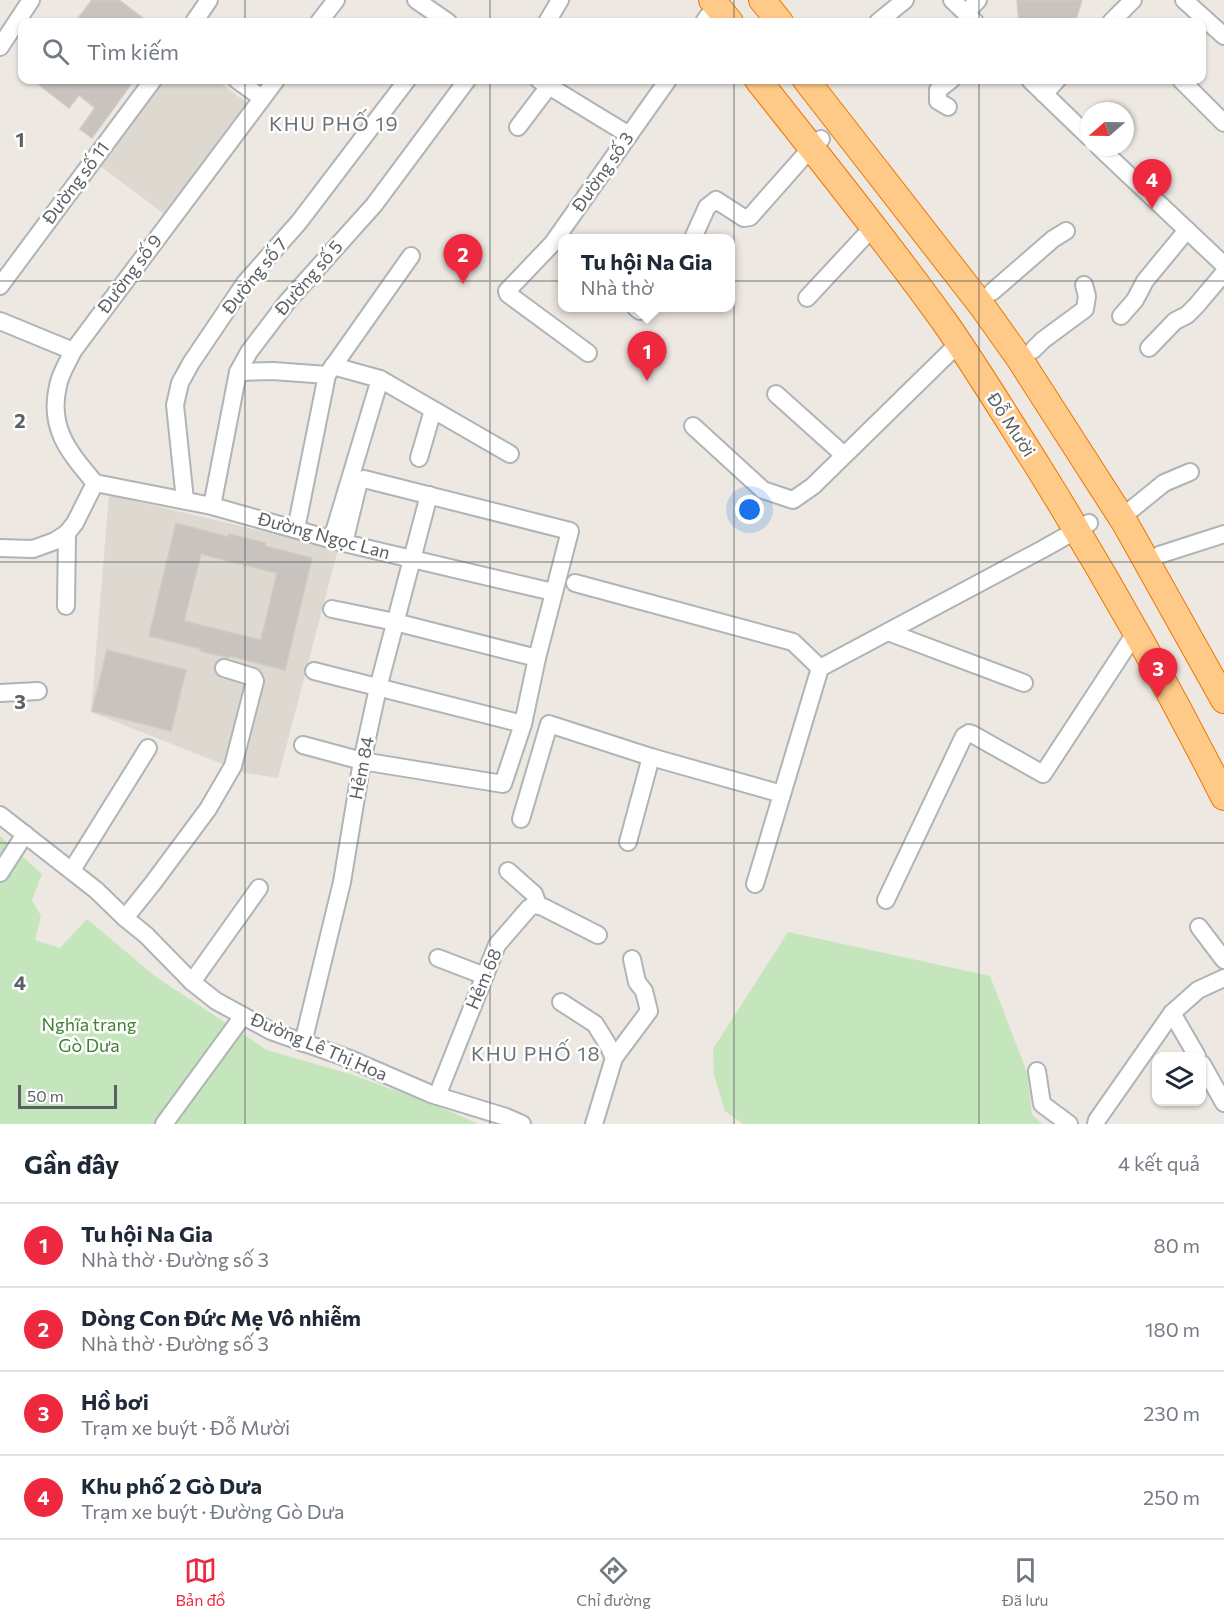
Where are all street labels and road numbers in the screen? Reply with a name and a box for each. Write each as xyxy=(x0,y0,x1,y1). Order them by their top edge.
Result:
street label: Đường số 3 xyxy=(566,127,638,216)
street label: Đường số 11 xyxy=(37,137,113,229)
street label: Đường số 9 xyxy=(92,230,166,318)
street label: Đường số 7 xyxy=(216,233,292,319)
street label: Đường số 5 xyxy=(269,235,347,320)
street label: Đỗ Mười xyxy=(982,387,1041,461)
street label: Đường Ngọc Lan xyxy=(255,507,393,563)
street label: Hẻm 84 xyxy=(344,734,378,801)
street label: Hẻm 68 xyxy=(460,945,506,1012)
street label: Đường Lê Thị Hoa xyxy=(247,1007,391,1085)

